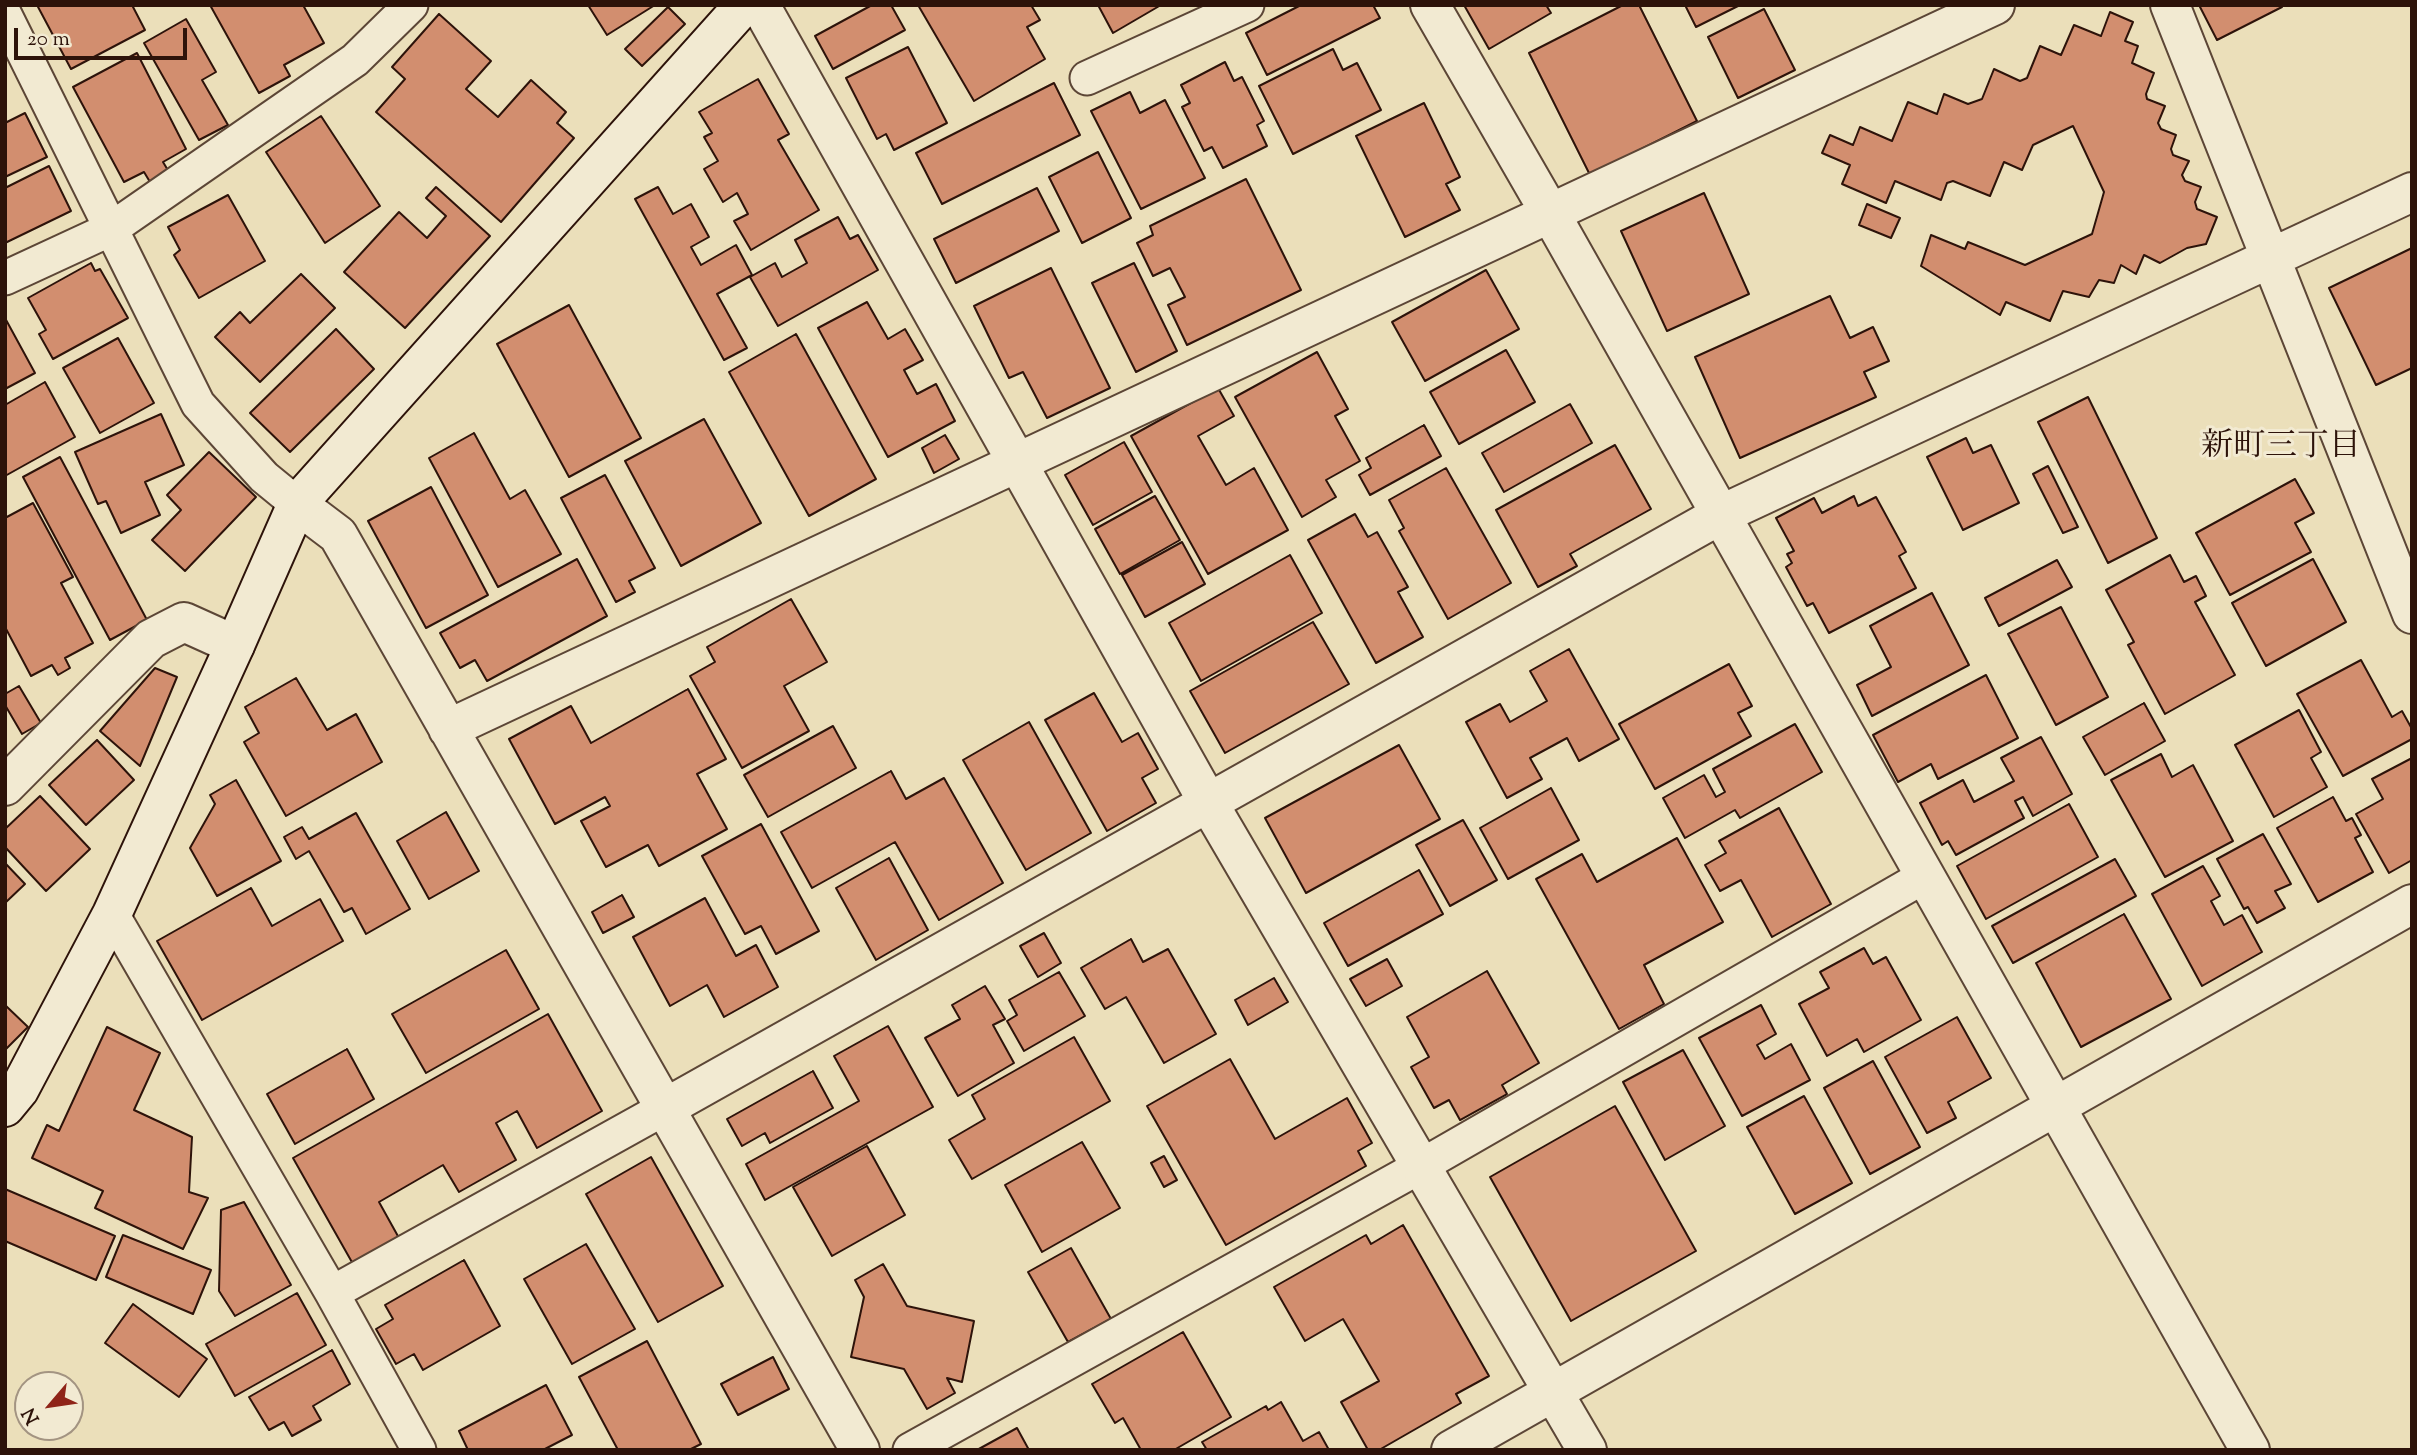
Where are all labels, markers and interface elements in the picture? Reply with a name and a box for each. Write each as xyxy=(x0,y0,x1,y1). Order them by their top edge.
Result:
scale bar xyxy=(18,14,191,58)
text: 20 m xyxy=(27,25,70,55)
district label: 新町三丁目 xyxy=(2201,431,2361,469)
north arrow xyxy=(14,1371,84,1441)
text: N xyxy=(16,1402,47,1429)

